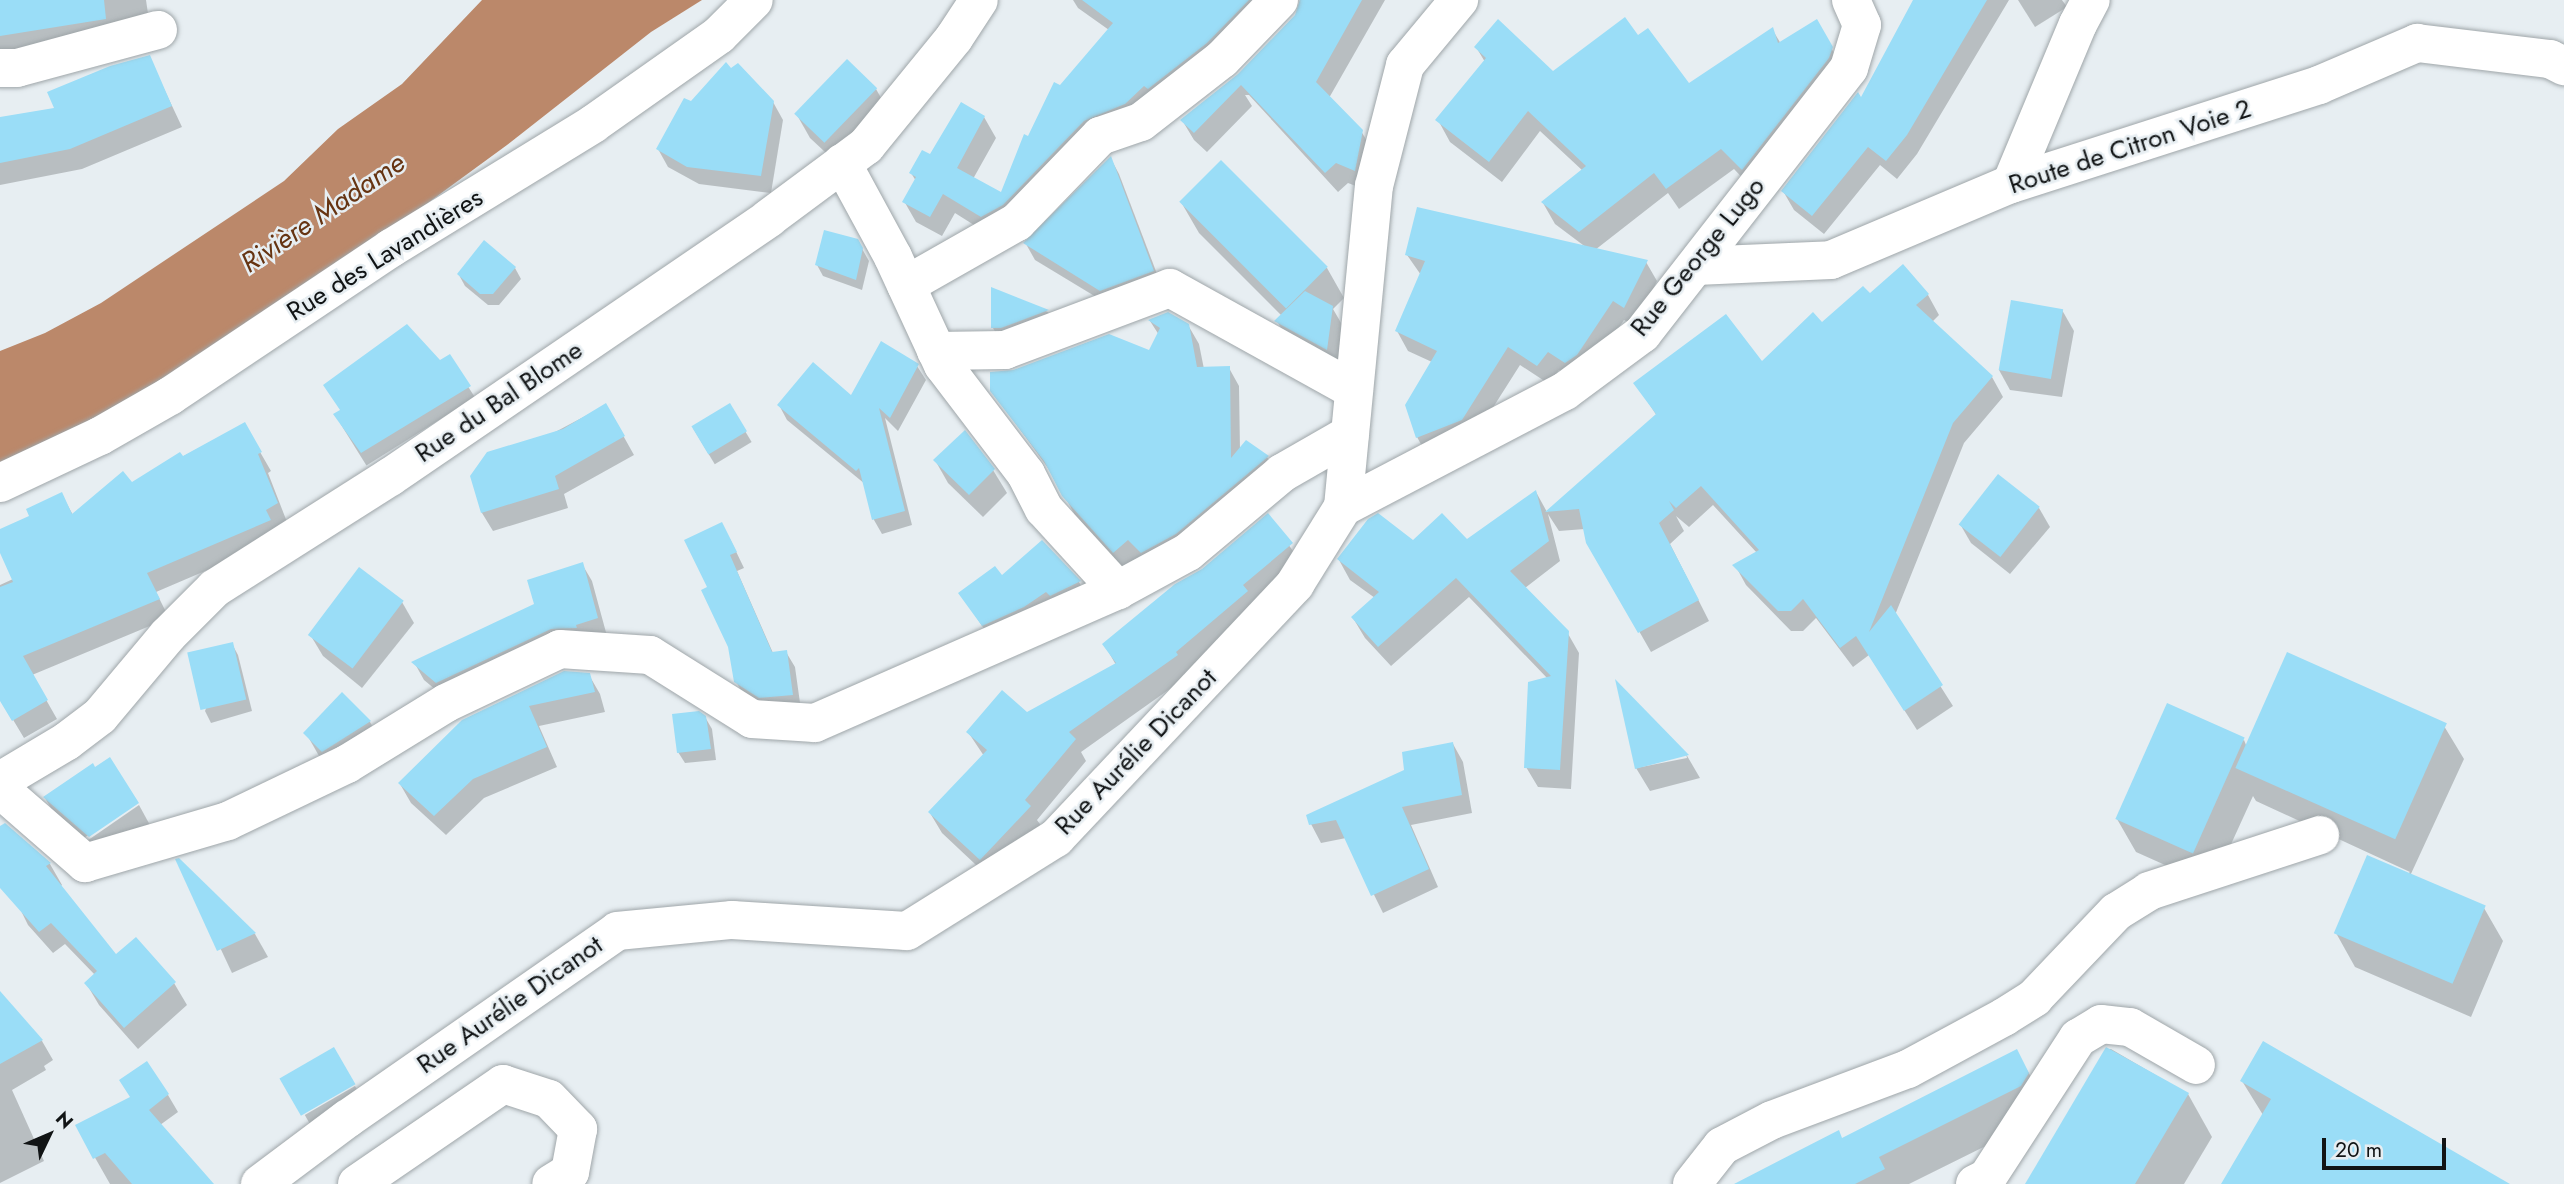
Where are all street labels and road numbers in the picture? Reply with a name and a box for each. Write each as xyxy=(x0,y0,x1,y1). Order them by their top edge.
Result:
street label: Route de Citron Voie 2 xyxy=(2005,93,2255,201)
street label: Rue George Lugo xyxy=(1624,171,1772,343)
street label: Rue des Lavandières xyxy=(281,182,489,328)
street label: Rue du Bal Blome xyxy=(410,335,588,469)
street label: Rue Aurélie Dicanot xyxy=(1049,662,1223,842)
street label: Rue Aurélie Dicanot xyxy=(411,929,609,1081)

